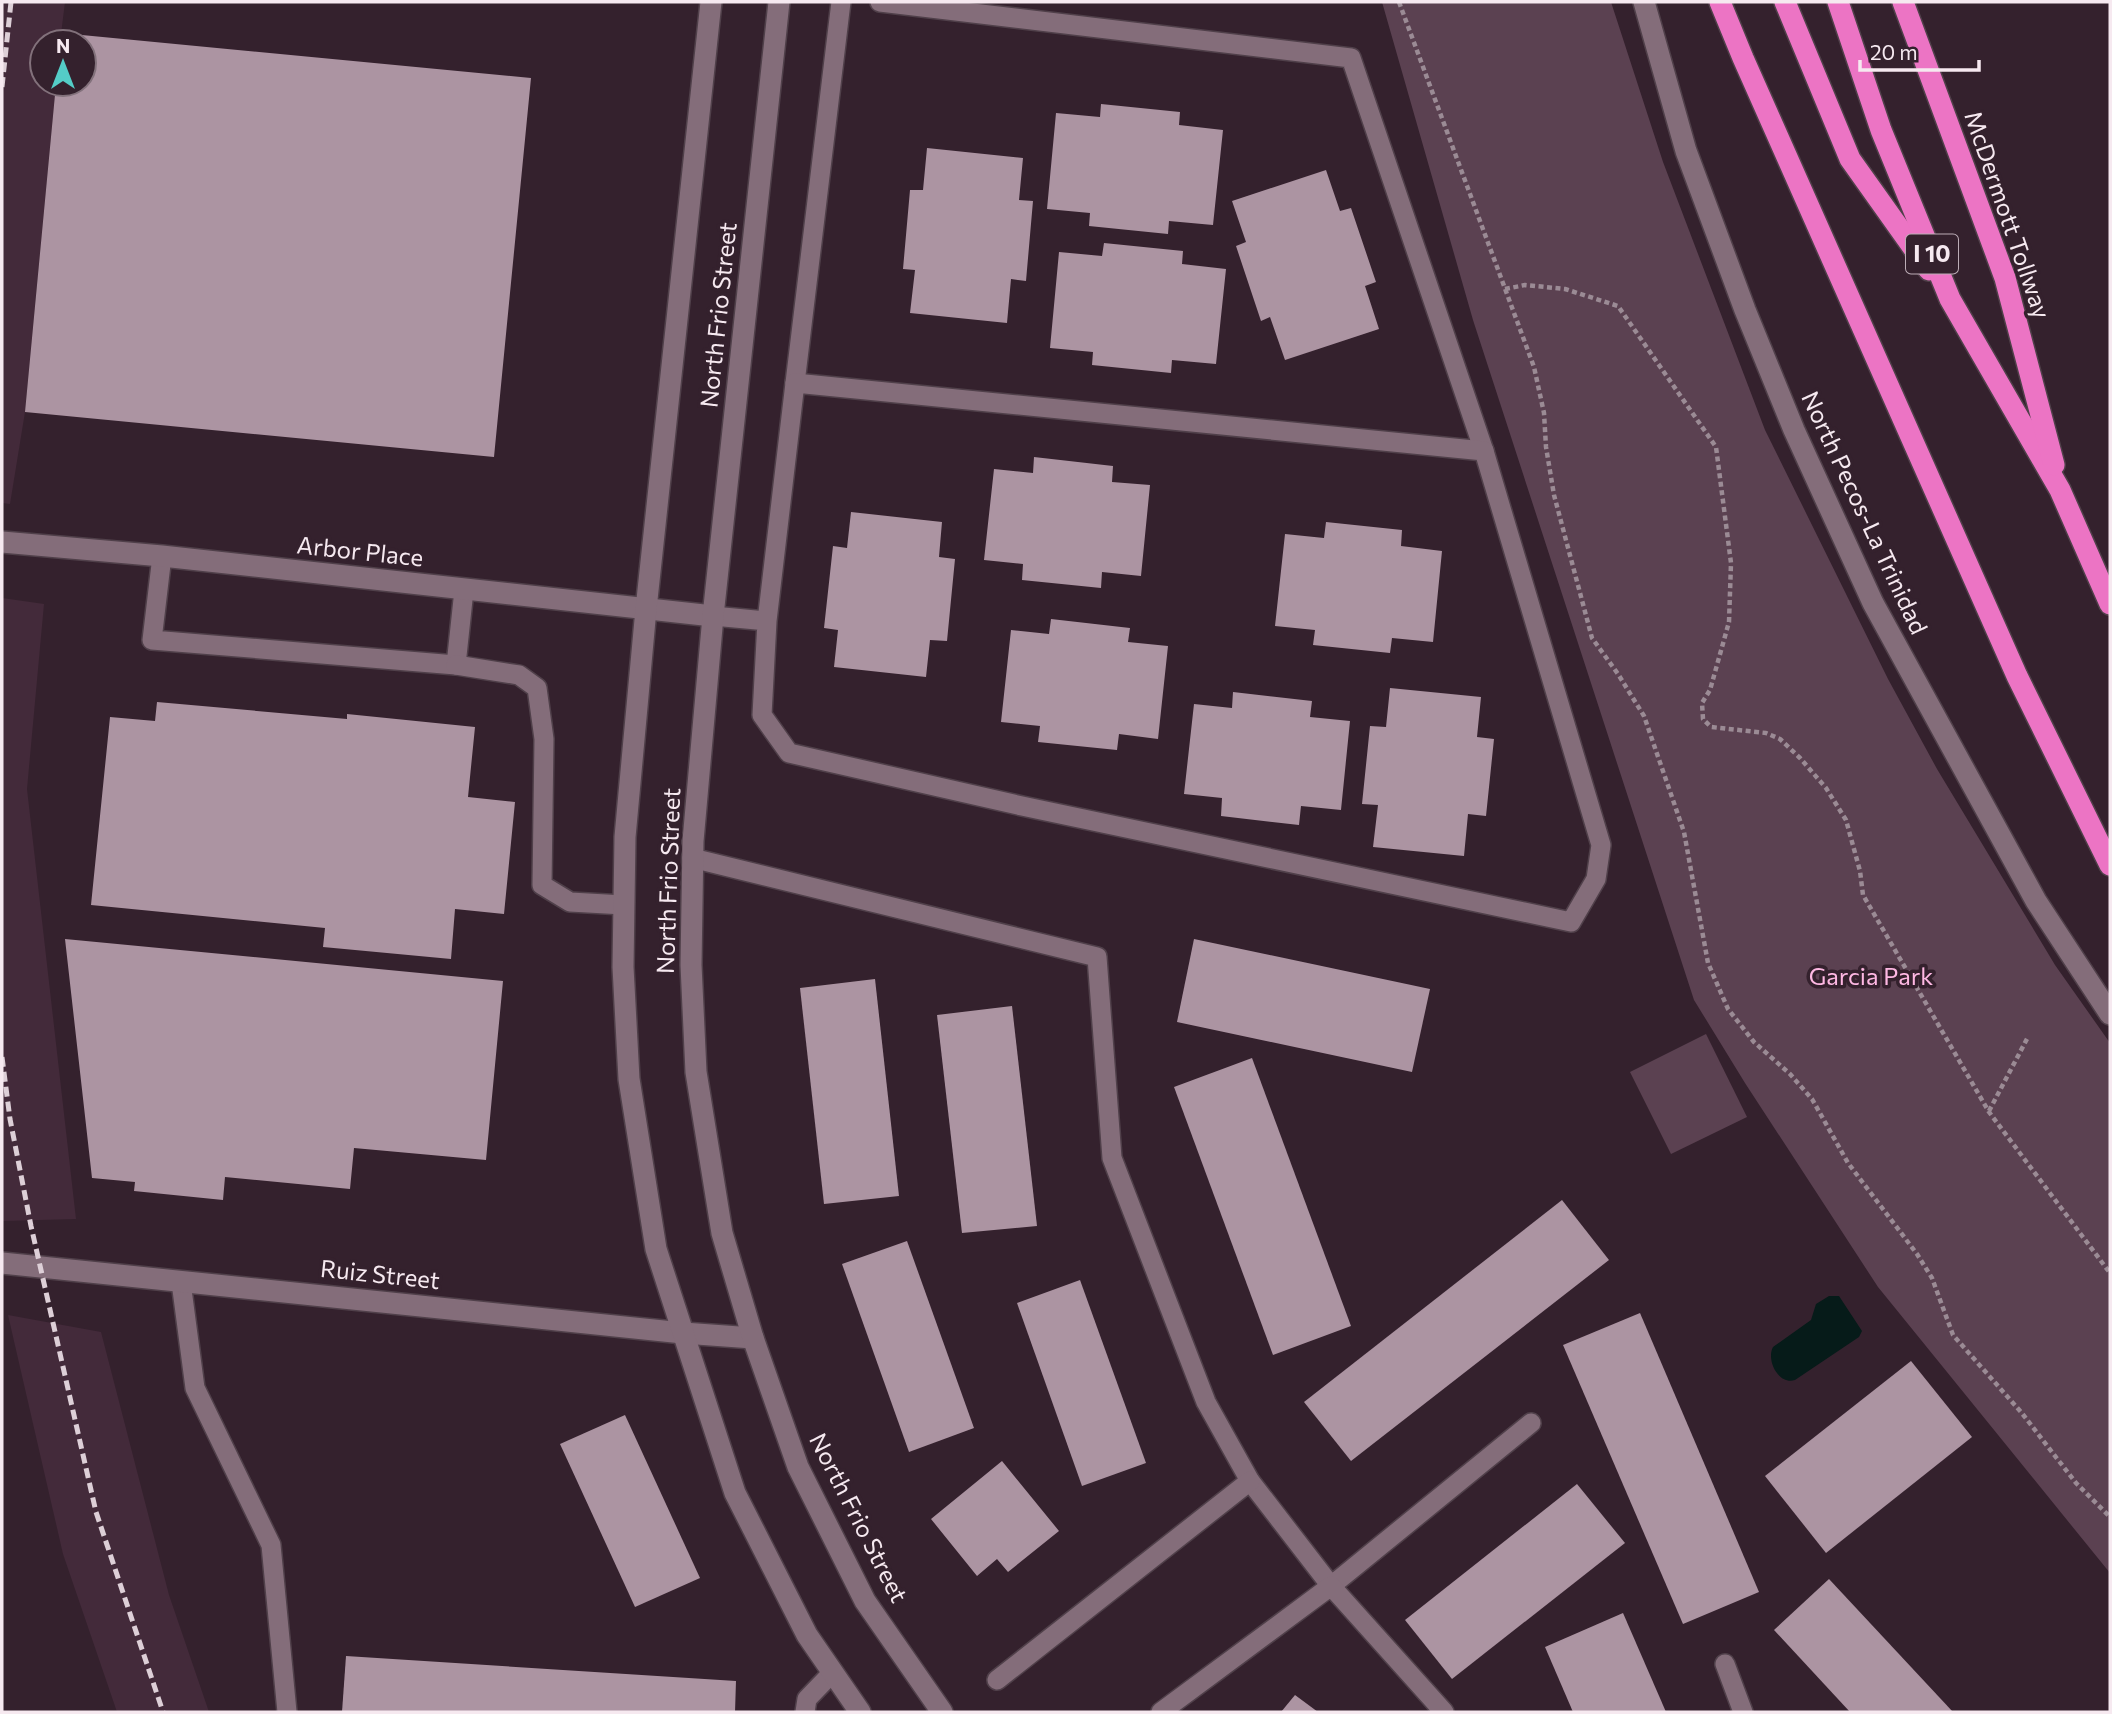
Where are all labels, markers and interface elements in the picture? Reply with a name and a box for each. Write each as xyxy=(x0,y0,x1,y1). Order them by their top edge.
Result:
north arrow xyxy=(28,28,98,98)
scale bar xyxy=(1860,28,1979,72)
text: N xyxy=(56,34,70,57)
text: 20 m xyxy=(1870,39,1918,64)
street label: McDermott Tollway xyxy=(1959,107,2058,322)
street label: North Frio Street xyxy=(693,221,742,409)
road number: I 10 xyxy=(1906,234,1958,274)
street label: North Pecos-La Trinidad xyxy=(1796,386,1934,638)
street label: Arbor Place xyxy=(295,529,425,572)
street label: North Frio Street xyxy=(650,787,685,974)
park label: Garcia Park xyxy=(1809,961,1933,990)
street label: Ruiz Street xyxy=(319,1253,441,1294)
street label: North Frio Street xyxy=(804,1428,915,1607)

